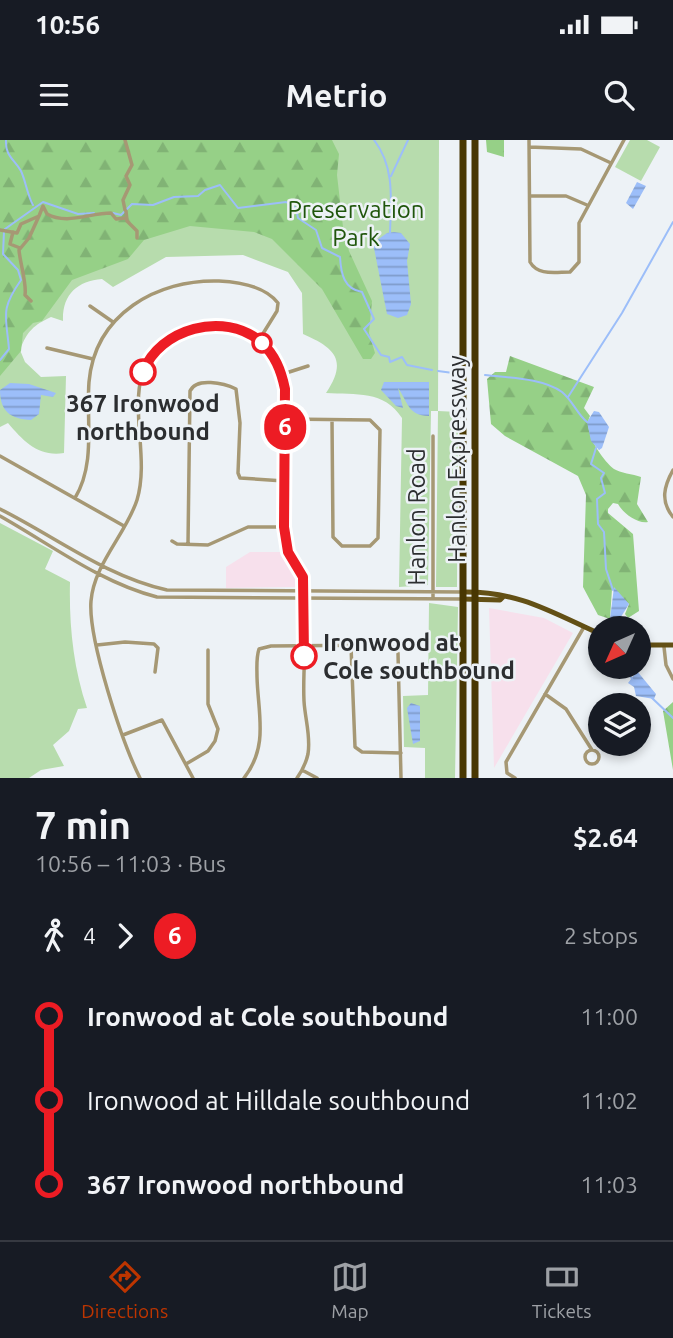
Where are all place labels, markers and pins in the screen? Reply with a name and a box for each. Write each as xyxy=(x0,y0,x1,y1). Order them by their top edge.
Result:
unlabelled marker xyxy=(252,333,272,353)
marker: 367 Ironwood northbound xyxy=(130,359,156,385)
place label: 367 Ironwood northbound xyxy=(66,390,220,445)
place label: Ironwood at Cole southbound xyxy=(323,629,515,684)
marker: Ironwood at Cole southbound xyxy=(291,643,317,669)

